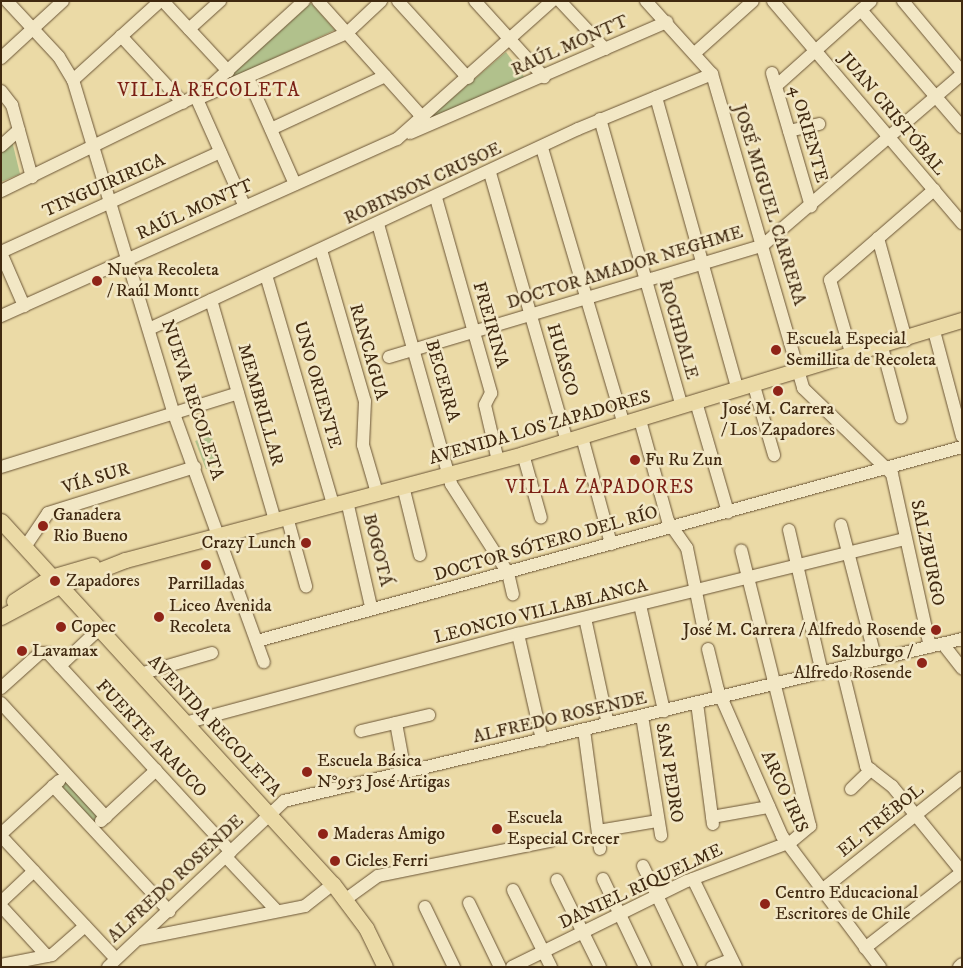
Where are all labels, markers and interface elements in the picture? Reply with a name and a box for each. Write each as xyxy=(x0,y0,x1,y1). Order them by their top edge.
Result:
street label: RAÚL MONTT xyxy=(508,11,632,81)
street label: JUAN CRISTÓBAL xyxy=(834,48,950,180)
district label: VILLA RECOLETA xyxy=(116,80,302,102)
street label: 4 ORIENTE xyxy=(784,83,832,185)
street label: JOSÉ MIGUEL CARRERA xyxy=(728,102,810,308)
street label: ROBINSON CRUSOE xyxy=(341,138,505,230)
street label: TINGUIRIRICA xyxy=(39,149,169,223)
street label: RAÚL MONTT xyxy=(133,175,257,245)
street label: DOCTOR AMADOR NEGHME xyxy=(504,222,746,314)
place label: Nueva Recoleta / Raúl Montt xyxy=(107,260,219,302)
marker: Nueva Recoleta / Raúl Montt xyxy=(91,275,103,287)
street label: ROCHDALE xyxy=(654,278,702,382)
street label: FREIRINA xyxy=(467,280,513,370)
street label: RANCAGUA xyxy=(344,302,392,402)
street label: NUEVA RECOLETA xyxy=(156,317,228,483)
street label: UNO ORIENTE xyxy=(289,319,345,451)
street label: HUASCO xyxy=(541,321,583,399)
place label: Escuela Especial Semillita de Recoleta xyxy=(786,329,936,372)
street label: BECERRA xyxy=(420,338,464,424)
street label: MEMBRILLAR xyxy=(232,341,288,469)
marker: Escuela Especial Semillita de Recoleta xyxy=(770,344,782,356)
marker: José M. Carrera / Los Zapadores xyxy=(772,385,784,397)
street label: AVENIDA LOS ZAPADORES xyxy=(427,386,653,470)
place label: José M. Carrera / Los Zapadores xyxy=(721,399,835,442)
place label: Fu Ru Zun xyxy=(645,449,722,471)
marker: Fu Ru Zun xyxy=(629,454,641,466)
street label: VÍA SUR xyxy=(60,459,132,499)
district label: VILLA ZAPADORES xyxy=(504,477,696,499)
street label: SALZBURGO xyxy=(905,498,949,608)
street label: DOCTOR SÓTERO DEL RÍO xyxy=(432,502,660,586)
place label: Ganadera Rio Bueno xyxy=(53,505,128,548)
street label: BOGOTÁ xyxy=(358,511,396,589)
marker: Ganadera Rio Bueno xyxy=(37,520,49,532)
place label: Crazy Lunch xyxy=(201,532,296,554)
marker: Crazy Lunch xyxy=(300,537,312,549)
marker: Parrilladas xyxy=(200,559,212,571)
place label: Zapadores xyxy=(66,570,140,592)
place label: Parrilladas xyxy=(167,573,245,595)
marker: Zapadores xyxy=(48,574,62,588)
street label: LEONCIO VILLABLANCA xyxy=(432,575,650,649)
place label: Liceo Avenida Recoleta xyxy=(169,596,272,638)
marker: Liceo Avenida Recoleta xyxy=(153,611,165,623)
place label: Copec xyxy=(71,616,116,638)
place label: José M. Carrera / Alfredo Rosende xyxy=(683,619,926,641)
marker: Copec xyxy=(55,621,67,633)
marker: José M. Carrera / Alfredo Rosende xyxy=(930,624,942,636)
place label: Lavamax xyxy=(32,640,98,662)
place label: Salzburgo / Alfredo Rosende xyxy=(794,642,912,684)
marker: Lavamax xyxy=(16,645,28,657)
street label: AVENIDA RECOLETA xyxy=(143,651,285,801)
marker: Salzburgo / Alfredo Rosende xyxy=(916,657,928,669)
street label: FUERTE ARAUCO xyxy=(91,676,211,802)
street label: ALFREDO ROSENDE xyxy=(471,687,649,749)
street label: SAN PEDRO xyxy=(650,722,688,824)
street label: ARCO IRIS xyxy=(756,748,812,836)
place label: Escuela Básica N°953 José Artigas xyxy=(317,751,450,794)
marker: Escuela Básica N°953 José Artigas xyxy=(301,766,313,778)
street label: EL TRÉBOL xyxy=(833,780,929,862)
place label: Escuela Especial Crecer xyxy=(507,808,619,851)
street label: ALFREDO ROSENDE xyxy=(104,811,248,947)
place label: Maderas Amigo xyxy=(333,823,445,845)
marker: Escuela Especial Crecer xyxy=(491,823,503,835)
marker: Maderas Amigo xyxy=(317,828,329,840)
street label: DANIEL RIQUELME xyxy=(556,840,726,934)
place label: Cicles Ferri xyxy=(345,850,428,872)
marker: Cicles Ferri xyxy=(329,855,341,867)
place label: Centro Educacional Escritores de Chile xyxy=(775,883,918,926)
marker: Centro Educacional Escritores de Chile xyxy=(759,898,771,910)

